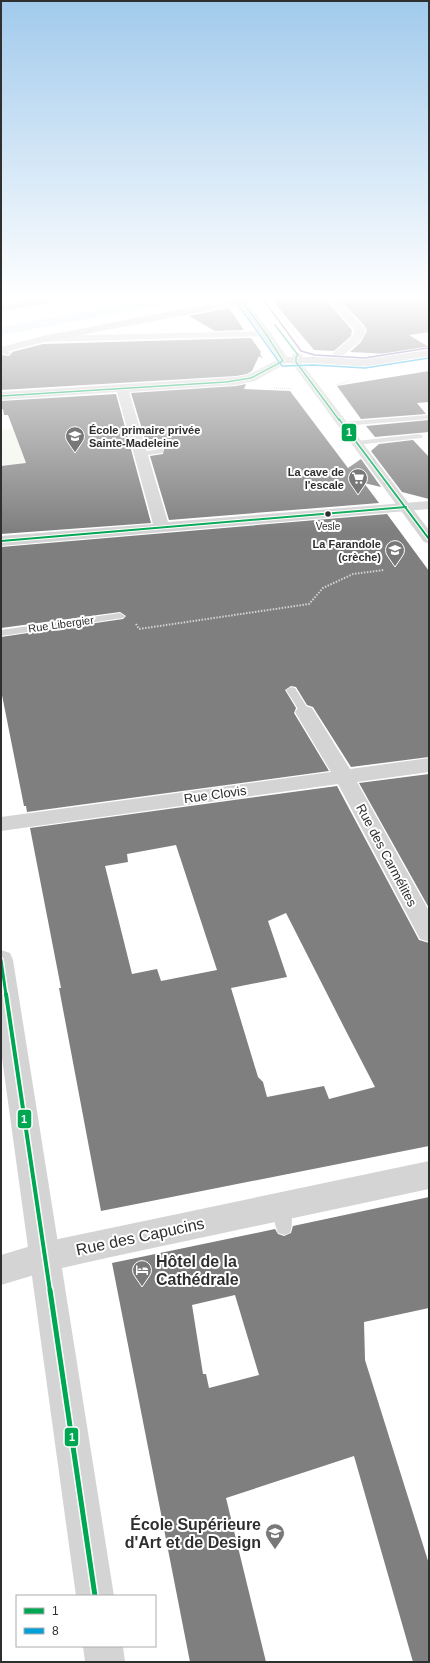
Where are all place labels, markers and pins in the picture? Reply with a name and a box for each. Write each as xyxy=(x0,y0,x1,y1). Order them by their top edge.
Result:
place label: École primaire privée Sainte-Madeleine xyxy=(89,424,200,449)
school or university icon: École primaire privée Sainte-Madeleine xyxy=(64,425,86,453)
place label: La cave de l'escale xyxy=(288,466,344,491)
supermarket icon: La cave de l'escale xyxy=(347,467,369,495)
marker: Vesle xyxy=(323,509,333,519)
place label: Vesle xyxy=(316,521,341,532)
place label: La Farandole (crèche) xyxy=(313,538,381,563)
school or university icon: La Farandole (crèche) xyxy=(384,539,406,567)
place label: Hôtel de la Cathédrale xyxy=(156,1253,239,1288)
hotel icon: Hôtel de la Cathédrale xyxy=(131,1259,153,1287)
place label: École Supérieure d'Art et de Design xyxy=(125,1515,261,1551)
school or university icon: École Supérieure d'Art et de Design xyxy=(264,1522,286,1550)

